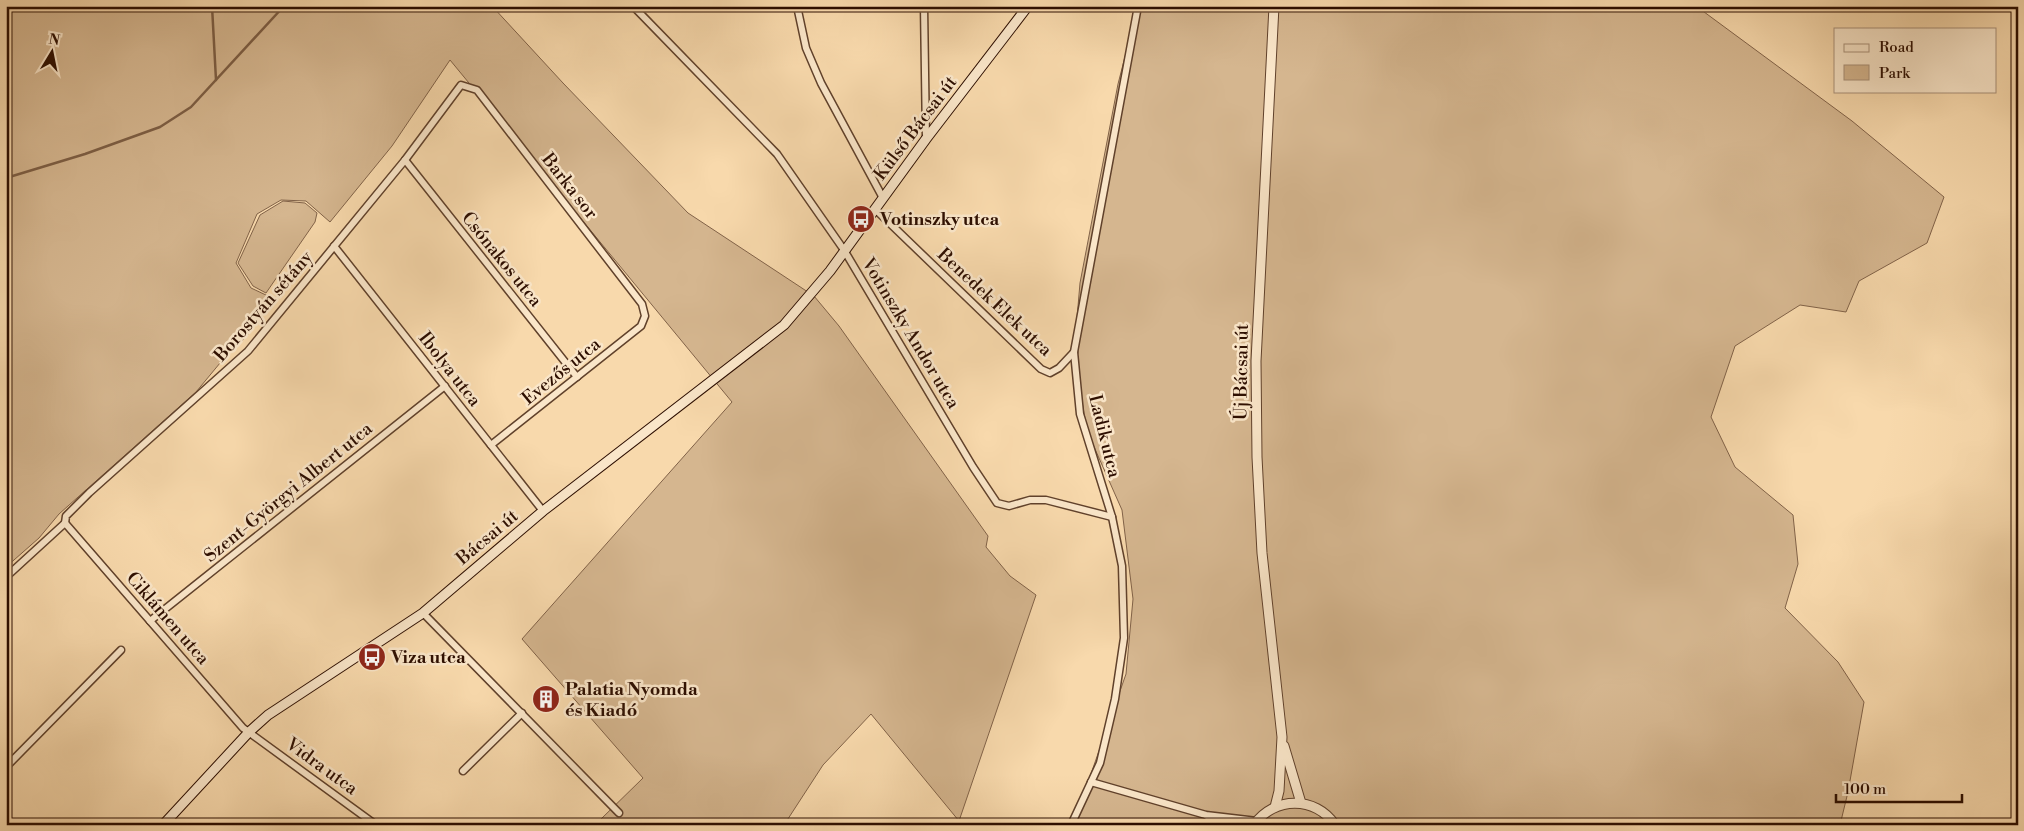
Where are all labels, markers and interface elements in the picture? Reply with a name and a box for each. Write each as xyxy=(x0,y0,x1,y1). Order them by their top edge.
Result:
north arrow xyxy=(28,28,78,78)
legend xyxy=(1834,28,1996,92)
text: N xyxy=(47,30,61,50)
text: Road xyxy=(1879,38,1914,57)
text: Park xyxy=(1879,64,1911,83)
street label: Külső Bácsai út xyxy=(869,71,963,185)
street label: Barka sor xyxy=(536,148,603,224)
bus stop icon: Votinszky utca xyxy=(846,204,876,234)
street label: Csónakos utca xyxy=(456,207,548,312)
place label: Votinszky utca xyxy=(879,208,1000,231)
street label: Benedek Elek utca xyxy=(932,243,1057,362)
street label: Borostyán sétány xyxy=(208,246,318,367)
street label: Votinszky Andor utca xyxy=(856,253,965,414)
street label: Új Bácsai út xyxy=(1229,323,1254,421)
street label: Ibolya utca xyxy=(413,327,487,412)
street label: Evezős utca xyxy=(517,332,606,410)
street label: Ladik utca xyxy=(1083,392,1126,481)
street label: Szent-Györgyi Albert utca xyxy=(200,417,378,567)
street label: Bácsai út xyxy=(451,504,524,571)
street label: Ciklámen utca xyxy=(121,567,215,670)
bus stop icon: Viza utca xyxy=(357,642,387,672)
place label: Viza utca xyxy=(390,646,466,669)
place label: Palatia Nyomda és Kiadó xyxy=(565,678,698,722)
building icon: Palatia Nyomda és Kiadó xyxy=(531,684,561,714)
street label: Vidra utca xyxy=(281,732,363,801)
scale bar xyxy=(1836,771,1963,803)
text: 100 m xyxy=(1844,780,1886,799)

